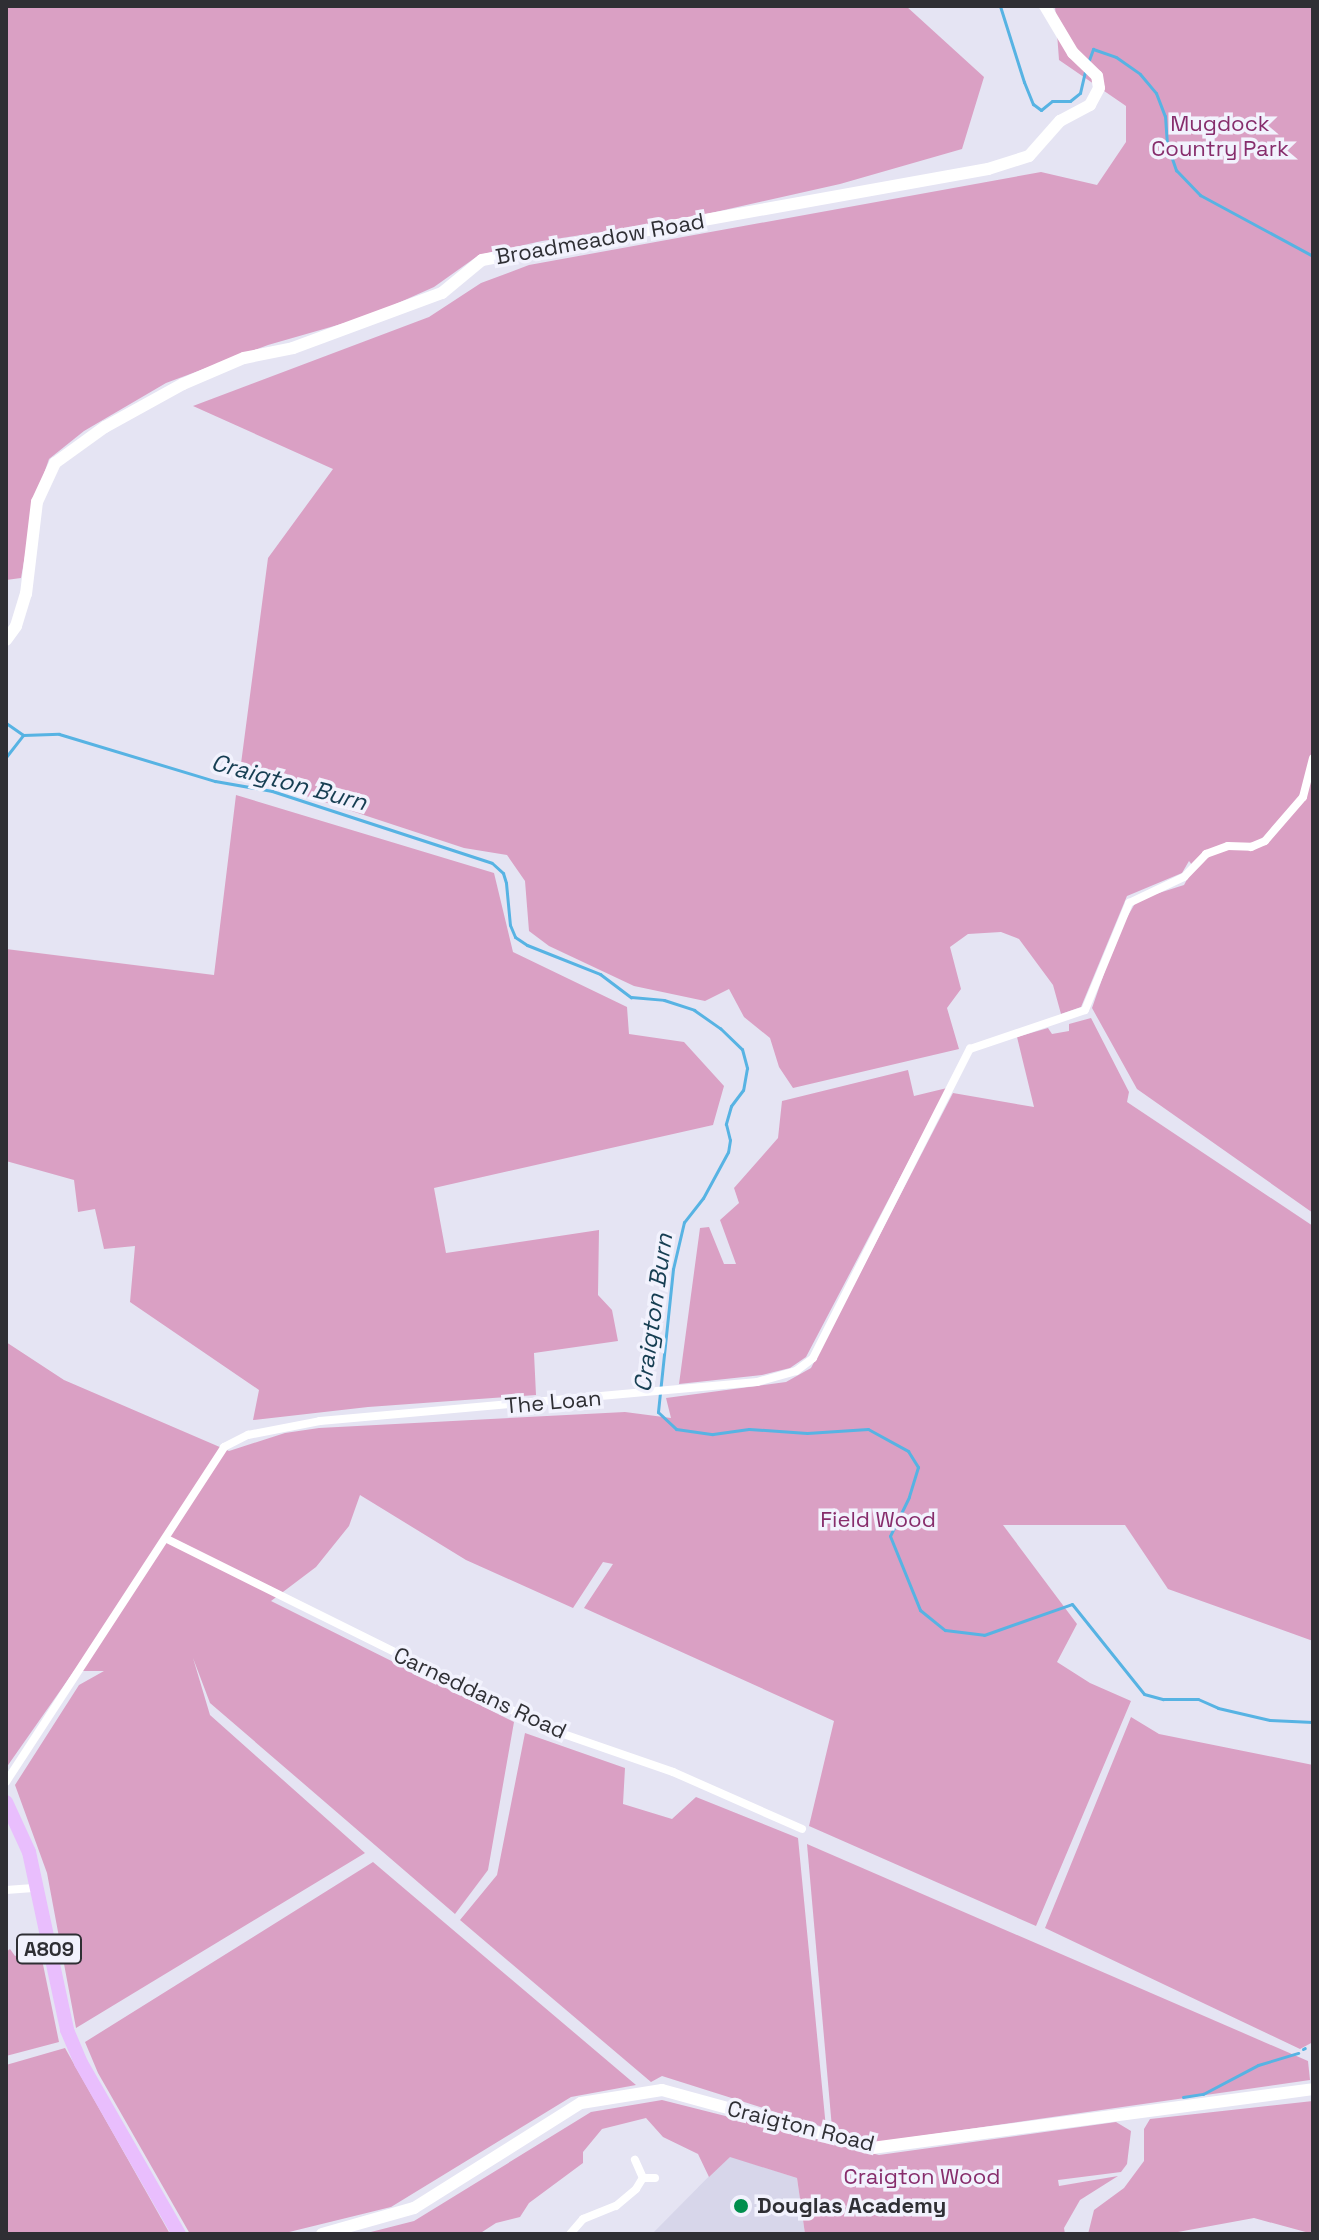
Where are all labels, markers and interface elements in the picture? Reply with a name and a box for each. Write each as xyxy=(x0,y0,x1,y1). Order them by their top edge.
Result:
park label: Mugdock Country Park xyxy=(1151,110,1289,162)
street label: Broadmeadow Road xyxy=(493,208,707,270)
water label: Craigton Burn xyxy=(208,747,370,817)
water label: Craigton Burn xyxy=(628,1232,678,1394)
street label: The Loan xyxy=(504,1385,602,1419)
park label: Field Wood xyxy=(820,1507,936,1533)
street label: Carneddans Road xyxy=(390,1641,570,1745)
road number: A809 xyxy=(15,1933,83,1965)
street label: Craigton Road xyxy=(725,2095,877,2157)
park label: Craigton Wood xyxy=(844,2164,1000,2190)
place label: Douglas Academy xyxy=(757,2193,947,2219)
marker: Douglas Academy xyxy=(732,2197,750,2215)

